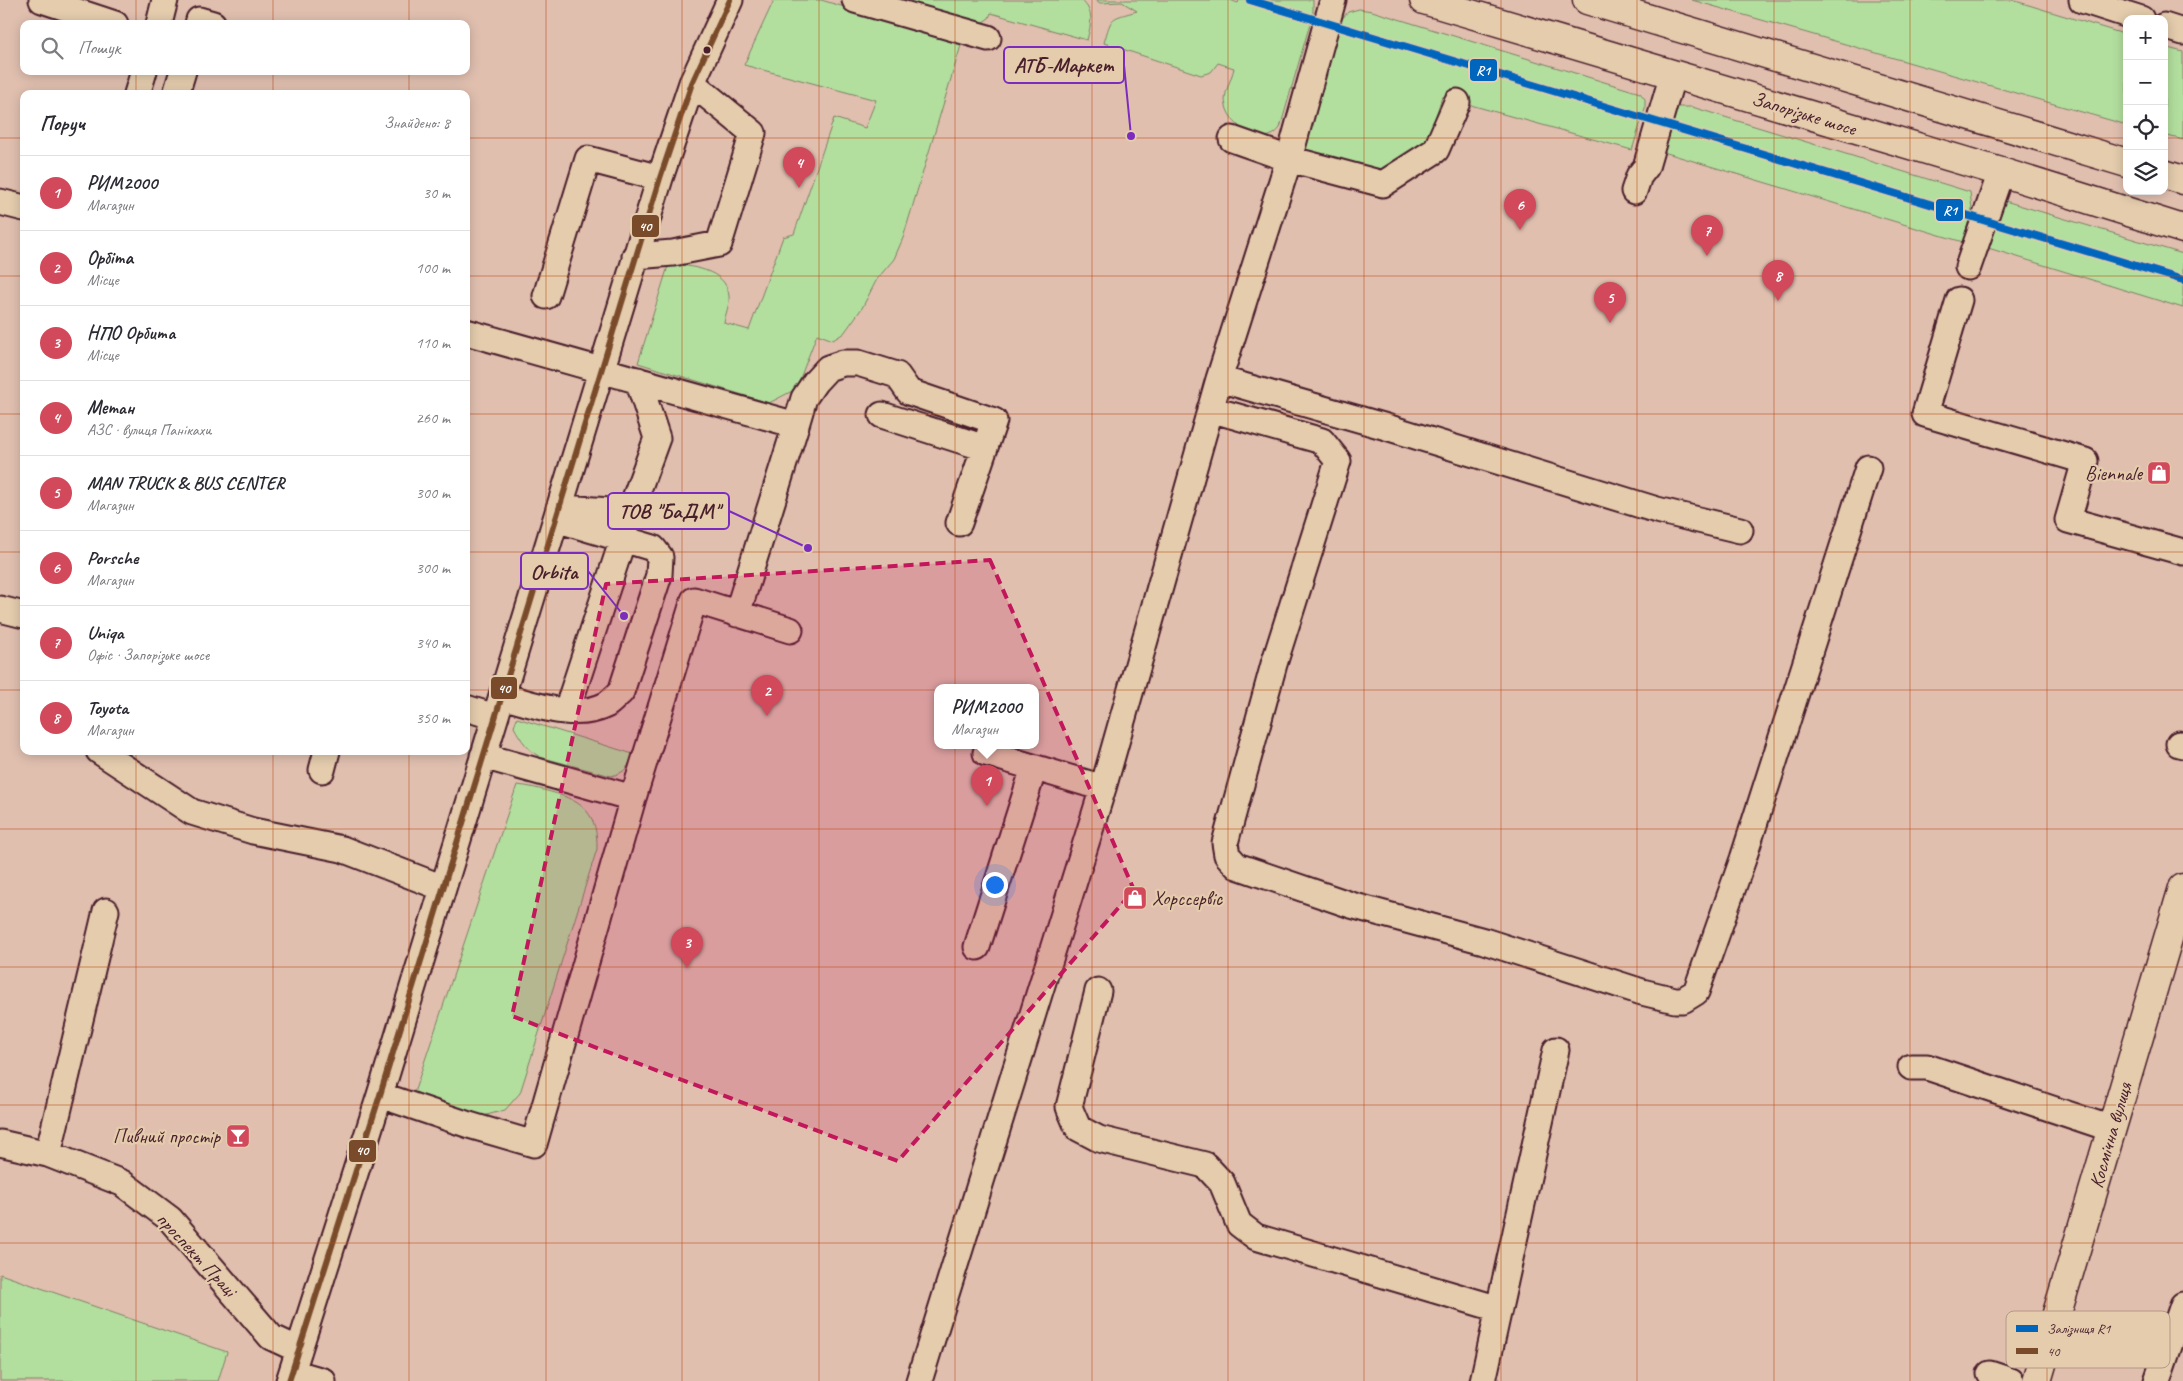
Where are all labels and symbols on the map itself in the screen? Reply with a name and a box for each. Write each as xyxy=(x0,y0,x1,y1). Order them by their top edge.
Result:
unlabelled marker xyxy=(702,45,712,55)
callout: АТБ-Маркет xyxy=(1004,47,1124,83)
text: АТБ-Маркет xyxy=(1014,52,1115,78)
line badge: R1 xyxy=(1469,58,1498,82)
text: R1 xyxy=(1476,62,1492,79)
street label: Запорізьке шосе xyxy=(1748,86,1860,143)
pin: 4 xyxy=(783,147,815,188)
pin: 6 xyxy=(1504,189,1536,230)
line badge: R1 xyxy=(1935,198,1964,222)
text: R1 xyxy=(1943,202,1959,219)
line badge: 40 xyxy=(631,214,660,238)
pin: 7 xyxy=(1691,215,1723,256)
text: 40 xyxy=(639,218,653,235)
pin: 8 xyxy=(1762,260,1794,301)
pin: 5 xyxy=(1594,282,1626,323)
shop icon: Biennale xyxy=(2146,460,2172,486)
place label: Biennale xyxy=(2085,461,2143,486)
callout: ТОВ "БаДМ" xyxy=(608,493,729,529)
text: ТОВ "БаДМ" xyxy=(619,498,724,524)
callout: Orbita xyxy=(521,553,588,589)
text: Orbita xyxy=(530,559,579,585)
pin: 2 xyxy=(751,675,783,716)
line badge: 40 xyxy=(490,676,518,700)
text: 40 xyxy=(498,680,512,697)
pin: 1 xyxy=(971,765,1003,806)
your location xyxy=(982,872,1008,898)
shop icon: Хорссервіс xyxy=(1122,885,1148,911)
place label: Хорссервіс xyxy=(1152,886,1223,911)
pin: 3 xyxy=(671,927,703,968)
street label: Космічна вулиця xyxy=(2083,1079,2138,1191)
bar icon: Пивний простір xyxy=(225,1123,251,1149)
place label: Пивний простір xyxy=(113,1124,221,1149)
line badge: 40 xyxy=(348,1139,377,1163)
text: 40 xyxy=(356,1142,370,1159)
street label: проспект Праці xyxy=(151,1207,244,1304)
legend xyxy=(2006,1311,2170,1368)
text: Залізниця R1 xyxy=(2047,1320,2111,1337)
text: 40 xyxy=(2047,1343,2061,1360)

